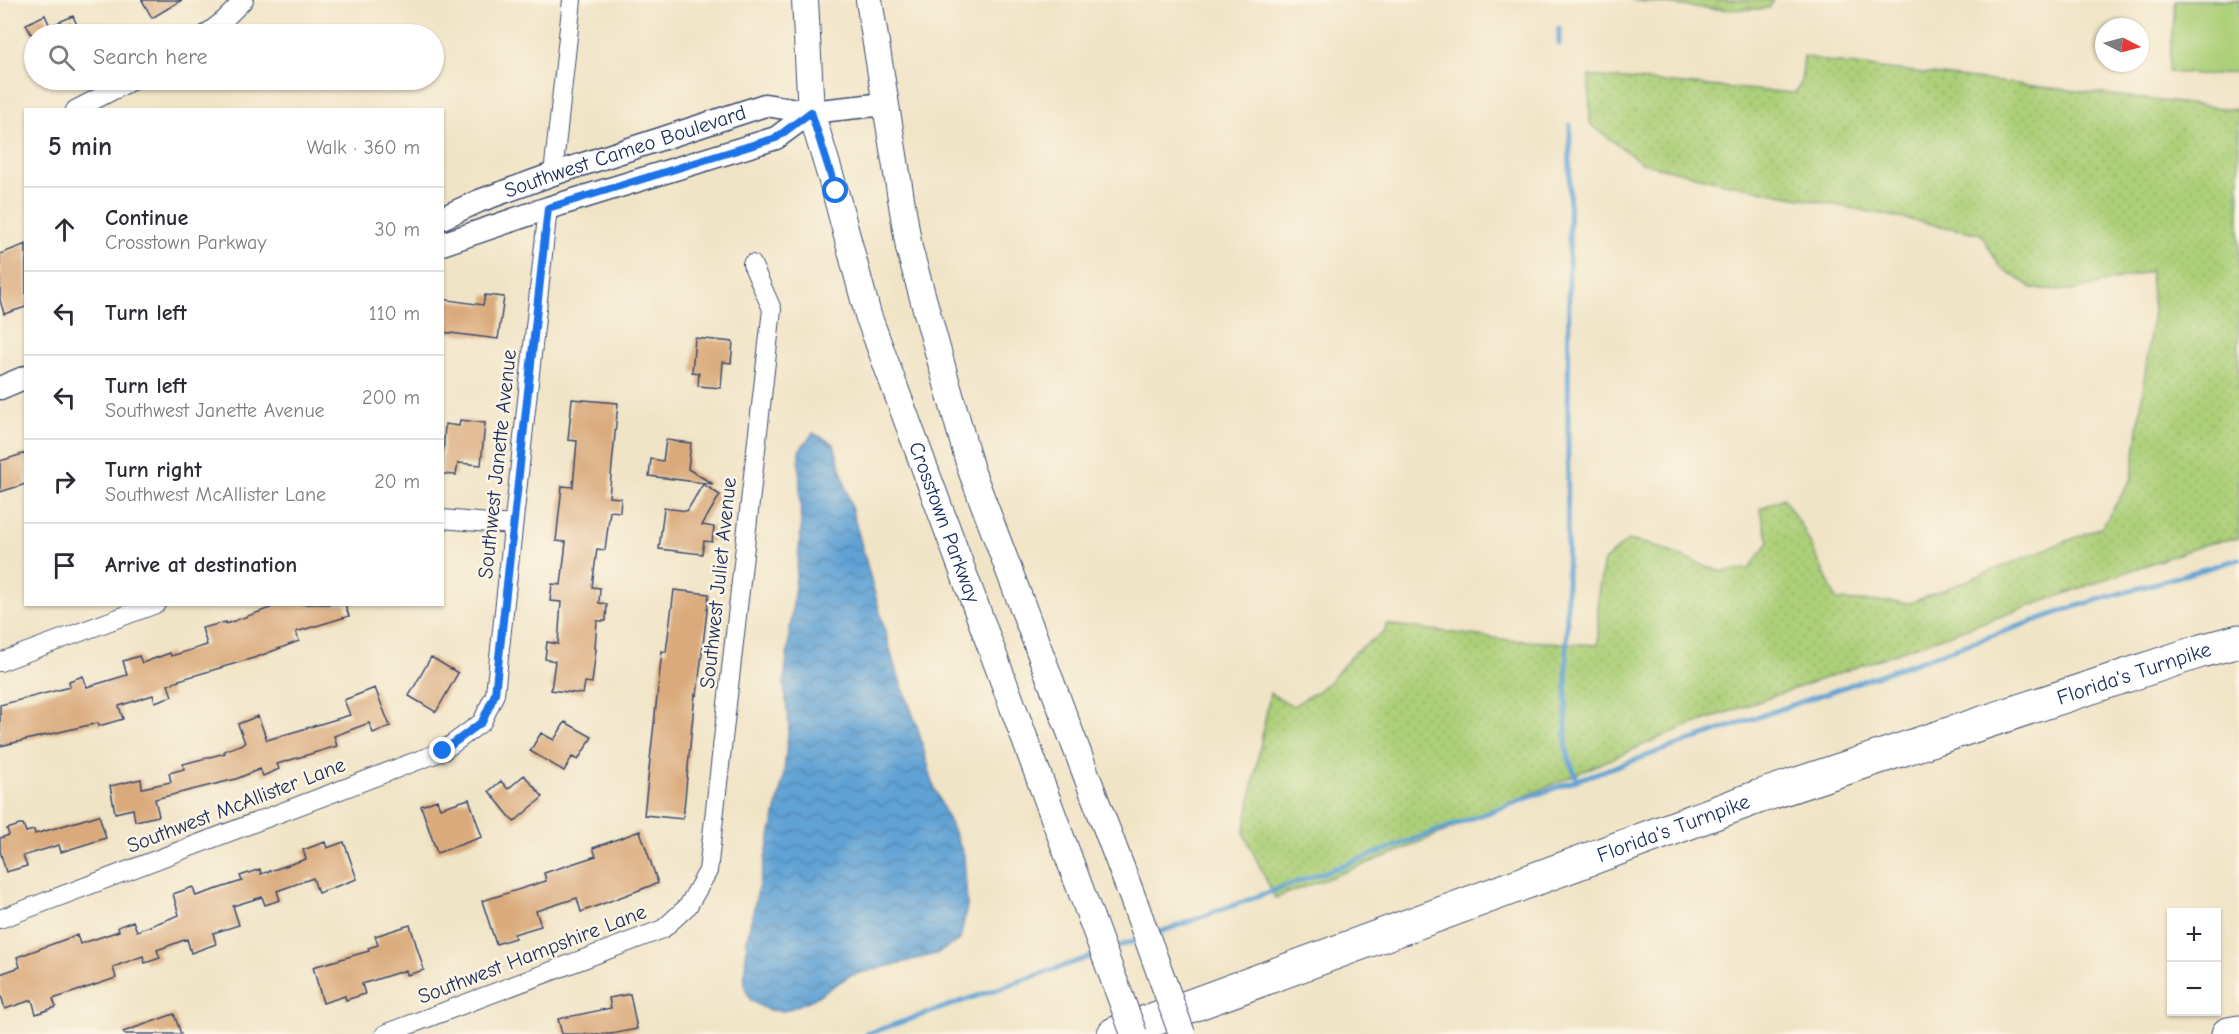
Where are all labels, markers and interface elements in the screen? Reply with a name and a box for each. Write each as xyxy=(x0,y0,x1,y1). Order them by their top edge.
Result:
north arrow xyxy=(2095,18,2149,72)
search box xyxy=(24,24,444,90)
icon: search xyxy=(45,41,78,74)
text: Search here xyxy=(93,44,208,70)
street label: Southwest Cameo Boulevard xyxy=(501,100,749,203)
text: 5 min xyxy=(48,132,112,162)
text: Walk · 360 m xyxy=(306,136,420,159)
route start xyxy=(822,177,848,203)
text: Continue xyxy=(105,205,188,231)
icon: ahead xyxy=(48,213,81,246)
text: 30 m xyxy=(374,218,420,241)
text: Crosstown Parkway xyxy=(105,231,266,254)
icon: left xyxy=(48,297,81,330)
text: Turn left xyxy=(105,300,187,326)
text: 110 m xyxy=(369,302,420,325)
street label: Southwest Janette Avenue xyxy=(473,348,521,580)
text: Turn left xyxy=(105,373,187,399)
icon: left xyxy=(48,381,81,414)
text: 200 m xyxy=(362,386,420,409)
text: Southwest Janette Avenue xyxy=(105,399,325,422)
street label: Crosstown Parkway xyxy=(904,439,986,607)
text: Turn right xyxy=(105,457,202,483)
icon: right xyxy=(48,465,81,498)
text: 20 m xyxy=(374,470,420,493)
street label: Southwest Juliet Avenue xyxy=(695,476,741,690)
text: Southwest McAllister Lane xyxy=(105,483,326,506)
icon: arrive xyxy=(48,549,81,582)
text: Arrive at destination xyxy=(105,552,297,578)
street label: Florida's Turnpike xyxy=(2054,637,2213,710)
route end xyxy=(429,737,455,763)
street label: Southwest McAllister Lane xyxy=(123,752,349,858)
street label: Florida's Turnpike xyxy=(1594,789,1753,867)
street label: Southwest Hampshire Lane xyxy=(414,899,650,1009)
map controls xyxy=(2167,908,2221,1016)
button: + xyxy=(2167,908,2221,962)
button: − xyxy=(2167,962,2221,1016)

